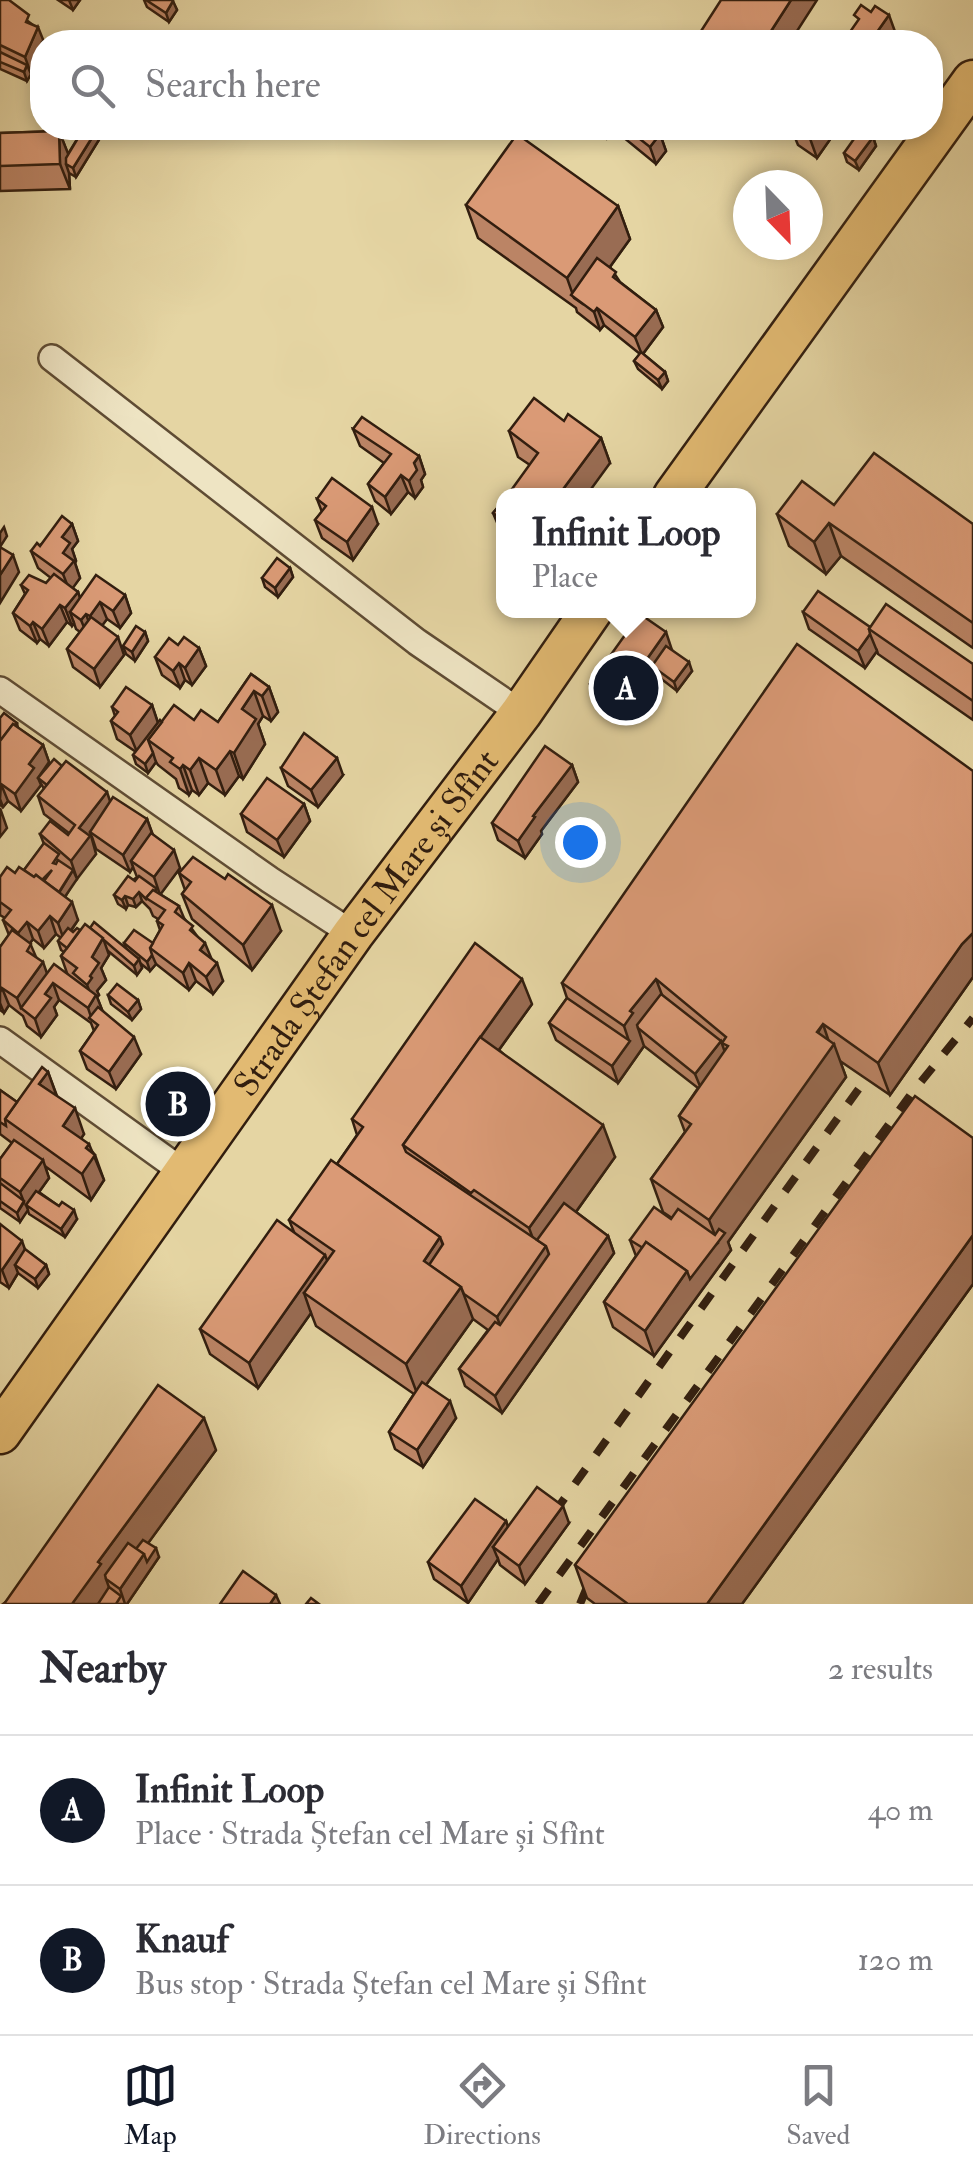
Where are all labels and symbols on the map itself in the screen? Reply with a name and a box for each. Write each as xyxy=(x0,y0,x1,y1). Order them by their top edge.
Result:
north arrow xyxy=(733,170,823,260)
pin: A xyxy=(594,650,658,726)
street label: Strada Ștefan cel Mare și Sfînt xyxy=(224,741,509,1105)
your location xyxy=(555,817,606,868)
pin: B xyxy=(146,1066,210,1142)

